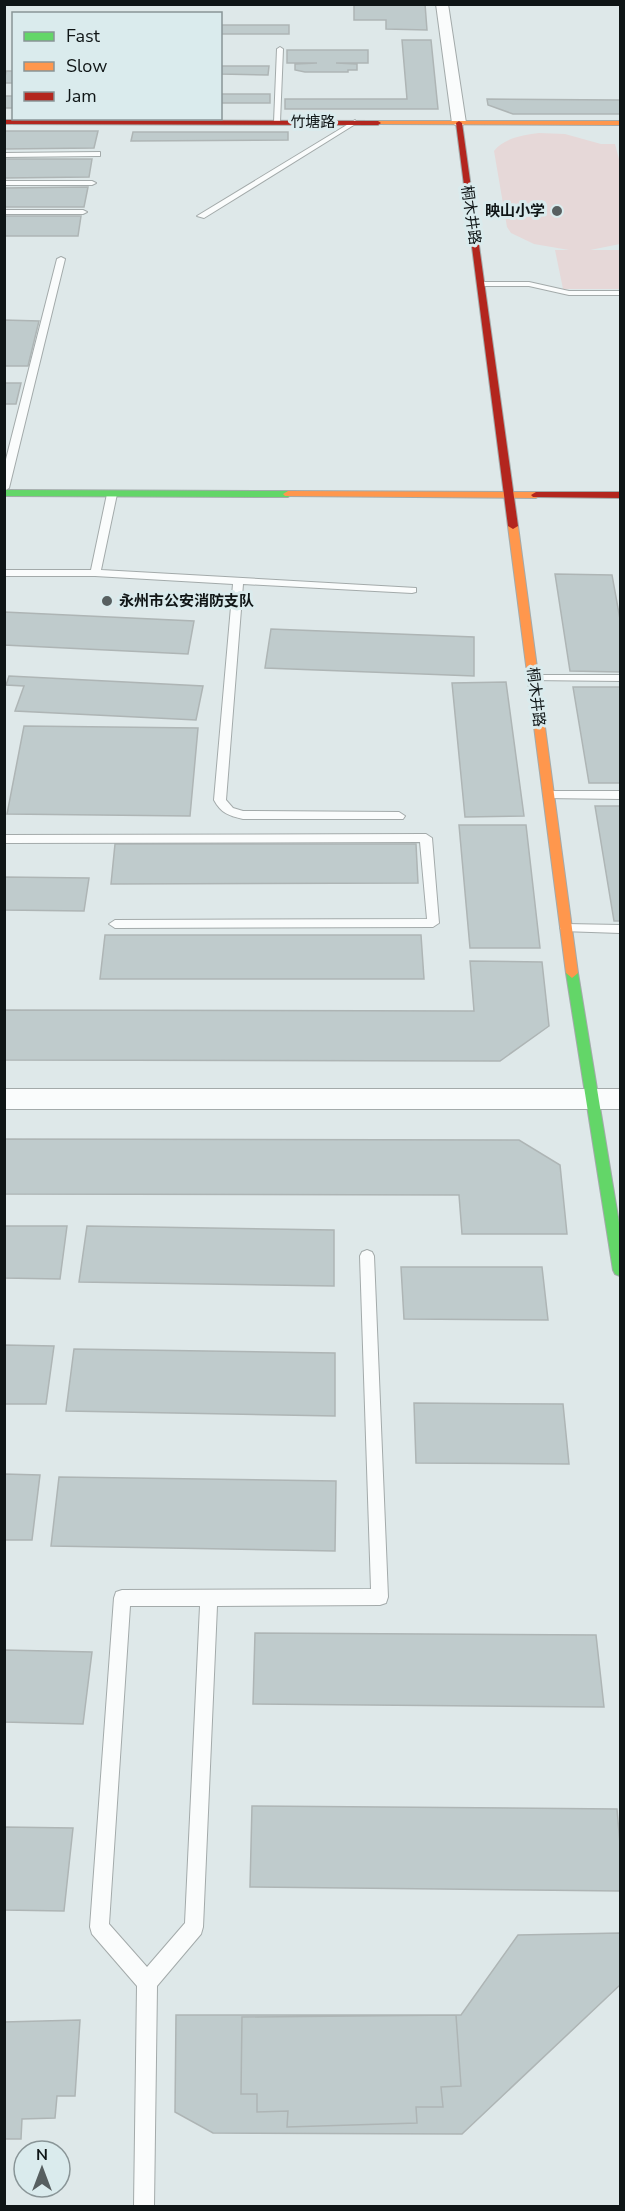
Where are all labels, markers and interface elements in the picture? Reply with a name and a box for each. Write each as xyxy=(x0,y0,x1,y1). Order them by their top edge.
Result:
legend xyxy=(12,12,222,120)
text: Fast xyxy=(66,24,101,48)
text: Slow xyxy=(66,54,107,78)
text: Jam xyxy=(65,84,97,108)
street label: 竹塘路 xyxy=(290,112,336,132)
street label: 桐木井路 xyxy=(457,184,485,246)
place label: 映山小学 xyxy=(485,201,545,221)
marker: 映山小学 xyxy=(550,204,564,218)
place label: 永州市公安消防支队 xyxy=(119,591,254,611)
marker: 永州市公安消防支队 xyxy=(100,594,114,608)
street label: 桐木井路 xyxy=(522,666,550,728)
north arrow xyxy=(12,2139,72,2199)
text: N xyxy=(36,2144,48,2166)

